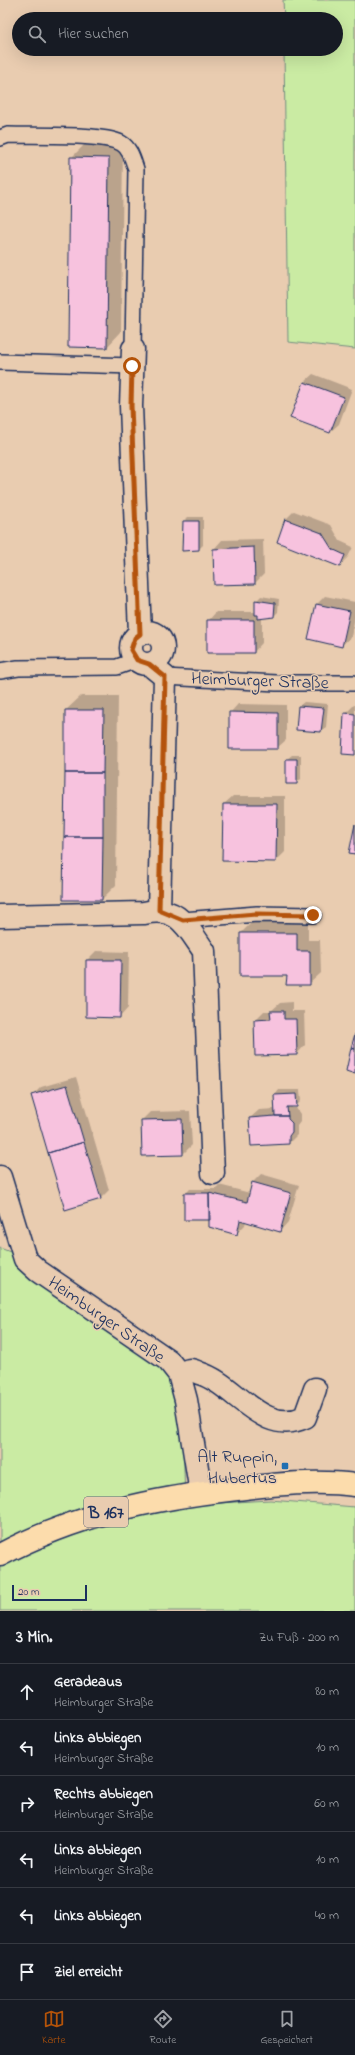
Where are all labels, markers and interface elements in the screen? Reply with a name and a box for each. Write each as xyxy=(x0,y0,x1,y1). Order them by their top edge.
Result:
search box xyxy=(12,12,343,56)
icon: search xyxy=(26,23,48,45)
text: Hier suchen xyxy=(58,23,129,45)
route start xyxy=(123,357,141,375)
street label: Heimburger Straße xyxy=(191,667,330,698)
route end xyxy=(304,906,322,924)
street label: Heimburger Straße xyxy=(41,1271,170,1372)
place label: Alt Ruppin, Hubertus xyxy=(197,1445,277,1492)
marker: Alt Ruppin, Hubertus xyxy=(280,1461,290,1471)
road number: B 167 xyxy=(84,1497,128,1527)
scale bar xyxy=(12,1583,87,1602)
text: 20 m xyxy=(18,1584,40,1600)
text: 3 Min. xyxy=(16,1625,53,1650)
text: Zu Fuß · 200 m xyxy=(259,1628,339,1647)
text: Geradeaus xyxy=(54,1671,122,1693)
icon: ahead xyxy=(16,1681,38,1703)
text: 80 m xyxy=(315,1682,339,1701)
text: Heimburger Straße xyxy=(54,1693,153,1712)
text: Links abbiegen xyxy=(54,1727,141,1749)
icon: left xyxy=(16,1737,38,1759)
text: 10 m xyxy=(316,1738,339,1757)
text: Heimburger Straße xyxy=(54,1749,153,1768)
text: Rechts abbiegen xyxy=(54,1783,153,1805)
icon: right xyxy=(16,1793,38,1815)
text: 60 m xyxy=(314,1794,339,1813)
text: Heimburger Straße xyxy=(54,1805,153,1824)
text: Links abbiegen xyxy=(54,1839,141,1861)
icon: left xyxy=(16,1849,38,1871)
text: 10 m xyxy=(316,1850,339,1869)
text: Heimburger Straße xyxy=(54,1861,153,1880)
icon: left xyxy=(16,1905,38,1927)
text: Links abbiegen xyxy=(54,1905,141,1927)
text: 40 m xyxy=(315,1906,339,1925)
icon: arrive xyxy=(16,1961,38,1983)
text: Ziel erreicht xyxy=(54,1961,122,1983)
tab: Karte xyxy=(42,2008,65,2048)
tab: Route xyxy=(150,2008,176,2048)
tab: Gespeichert xyxy=(260,2008,313,2048)

